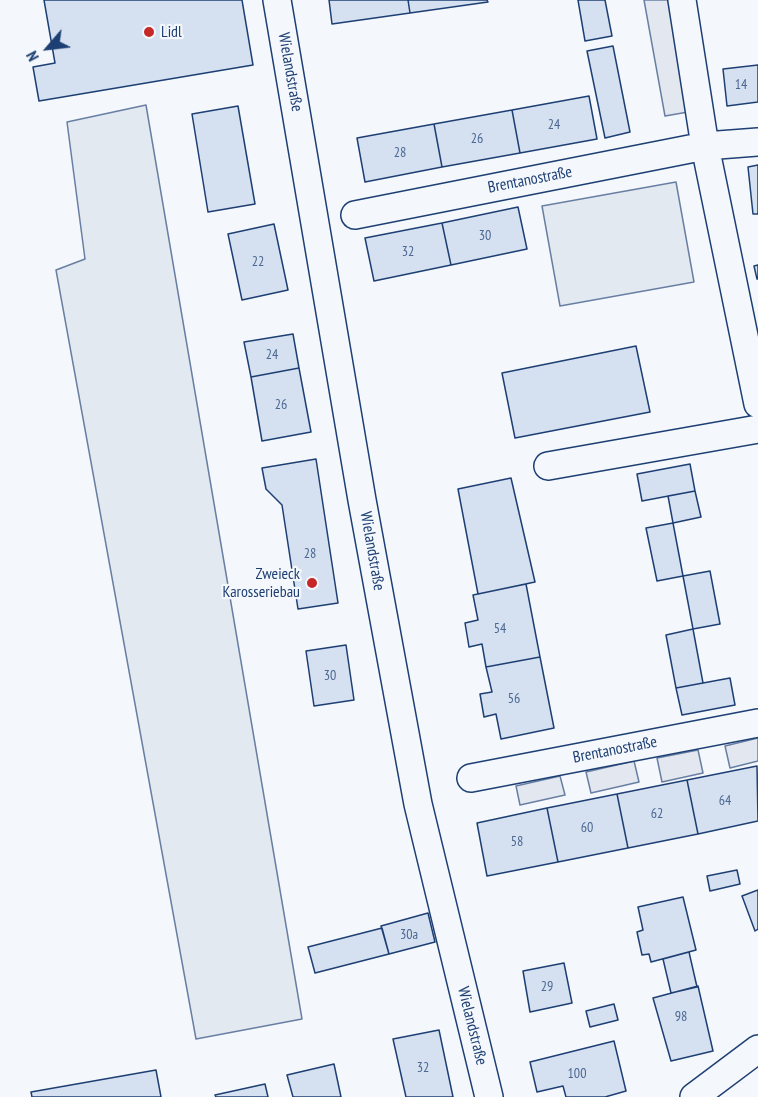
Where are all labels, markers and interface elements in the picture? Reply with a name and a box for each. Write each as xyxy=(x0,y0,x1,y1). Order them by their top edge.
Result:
north arrow xyxy=(18,18,78,78)
place label: Lidl xyxy=(161,22,182,42)
marker: Lidl xyxy=(142,25,156,39)
street label: Wielandstraße xyxy=(274,31,306,113)
text: N xyxy=(21,48,43,65)
house number: 14 xyxy=(735,77,747,93)
house number: 24 xyxy=(548,117,560,133)
house number: 26 xyxy=(471,131,483,147)
house number: 28 xyxy=(394,145,406,161)
street label: Brentanostraße xyxy=(486,162,574,198)
house number: 30 xyxy=(479,228,491,244)
house number: 32 xyxy=(402,244,414,260)
house number: 22 xyxy=(252,254,264,270)
house number: 24 xyxy=(266,347,278,363)
house number: 26 xyxy=(275,397,287,413)
street label: Wielandstraße xyxy=(356,510,388,592)
house number: 28 xyxy=(304,546,316,562)
place label: Zweieck Karosseriebau xyxy=(223,564,300,602)
marker: Zweieck Karosseriebau xyxy=(305,576,319,590)
house number: 54 xyxy=(494,621,506,637)
house number: 30 xyxy=(324,668,336,684)
house number: 56 xyxy=(508,691,520,707)
street label: Brentanostraße xyxy=(571,732,659,768)
house number: 64 xyxy=(719,793,731,809)
house number: 62 xyxy=(651,806,663,822)
house number: 60 xyxy=(581,820,593,836)
house number: 58 xyxy=(511,834,523,850)
house number: 30a xyxy=(400,927,418,943)
house number: 29 xyxy=(541,979,553,995)
street label: Wielandstraße xyxy=(453,985,491,1067)
house number: 98 xyxy=(675,1009,687,1025)
house number: 32 xyxy=(417,1060,429,1076)
house number: 100 xyxy=(568,1066,586,1082)

